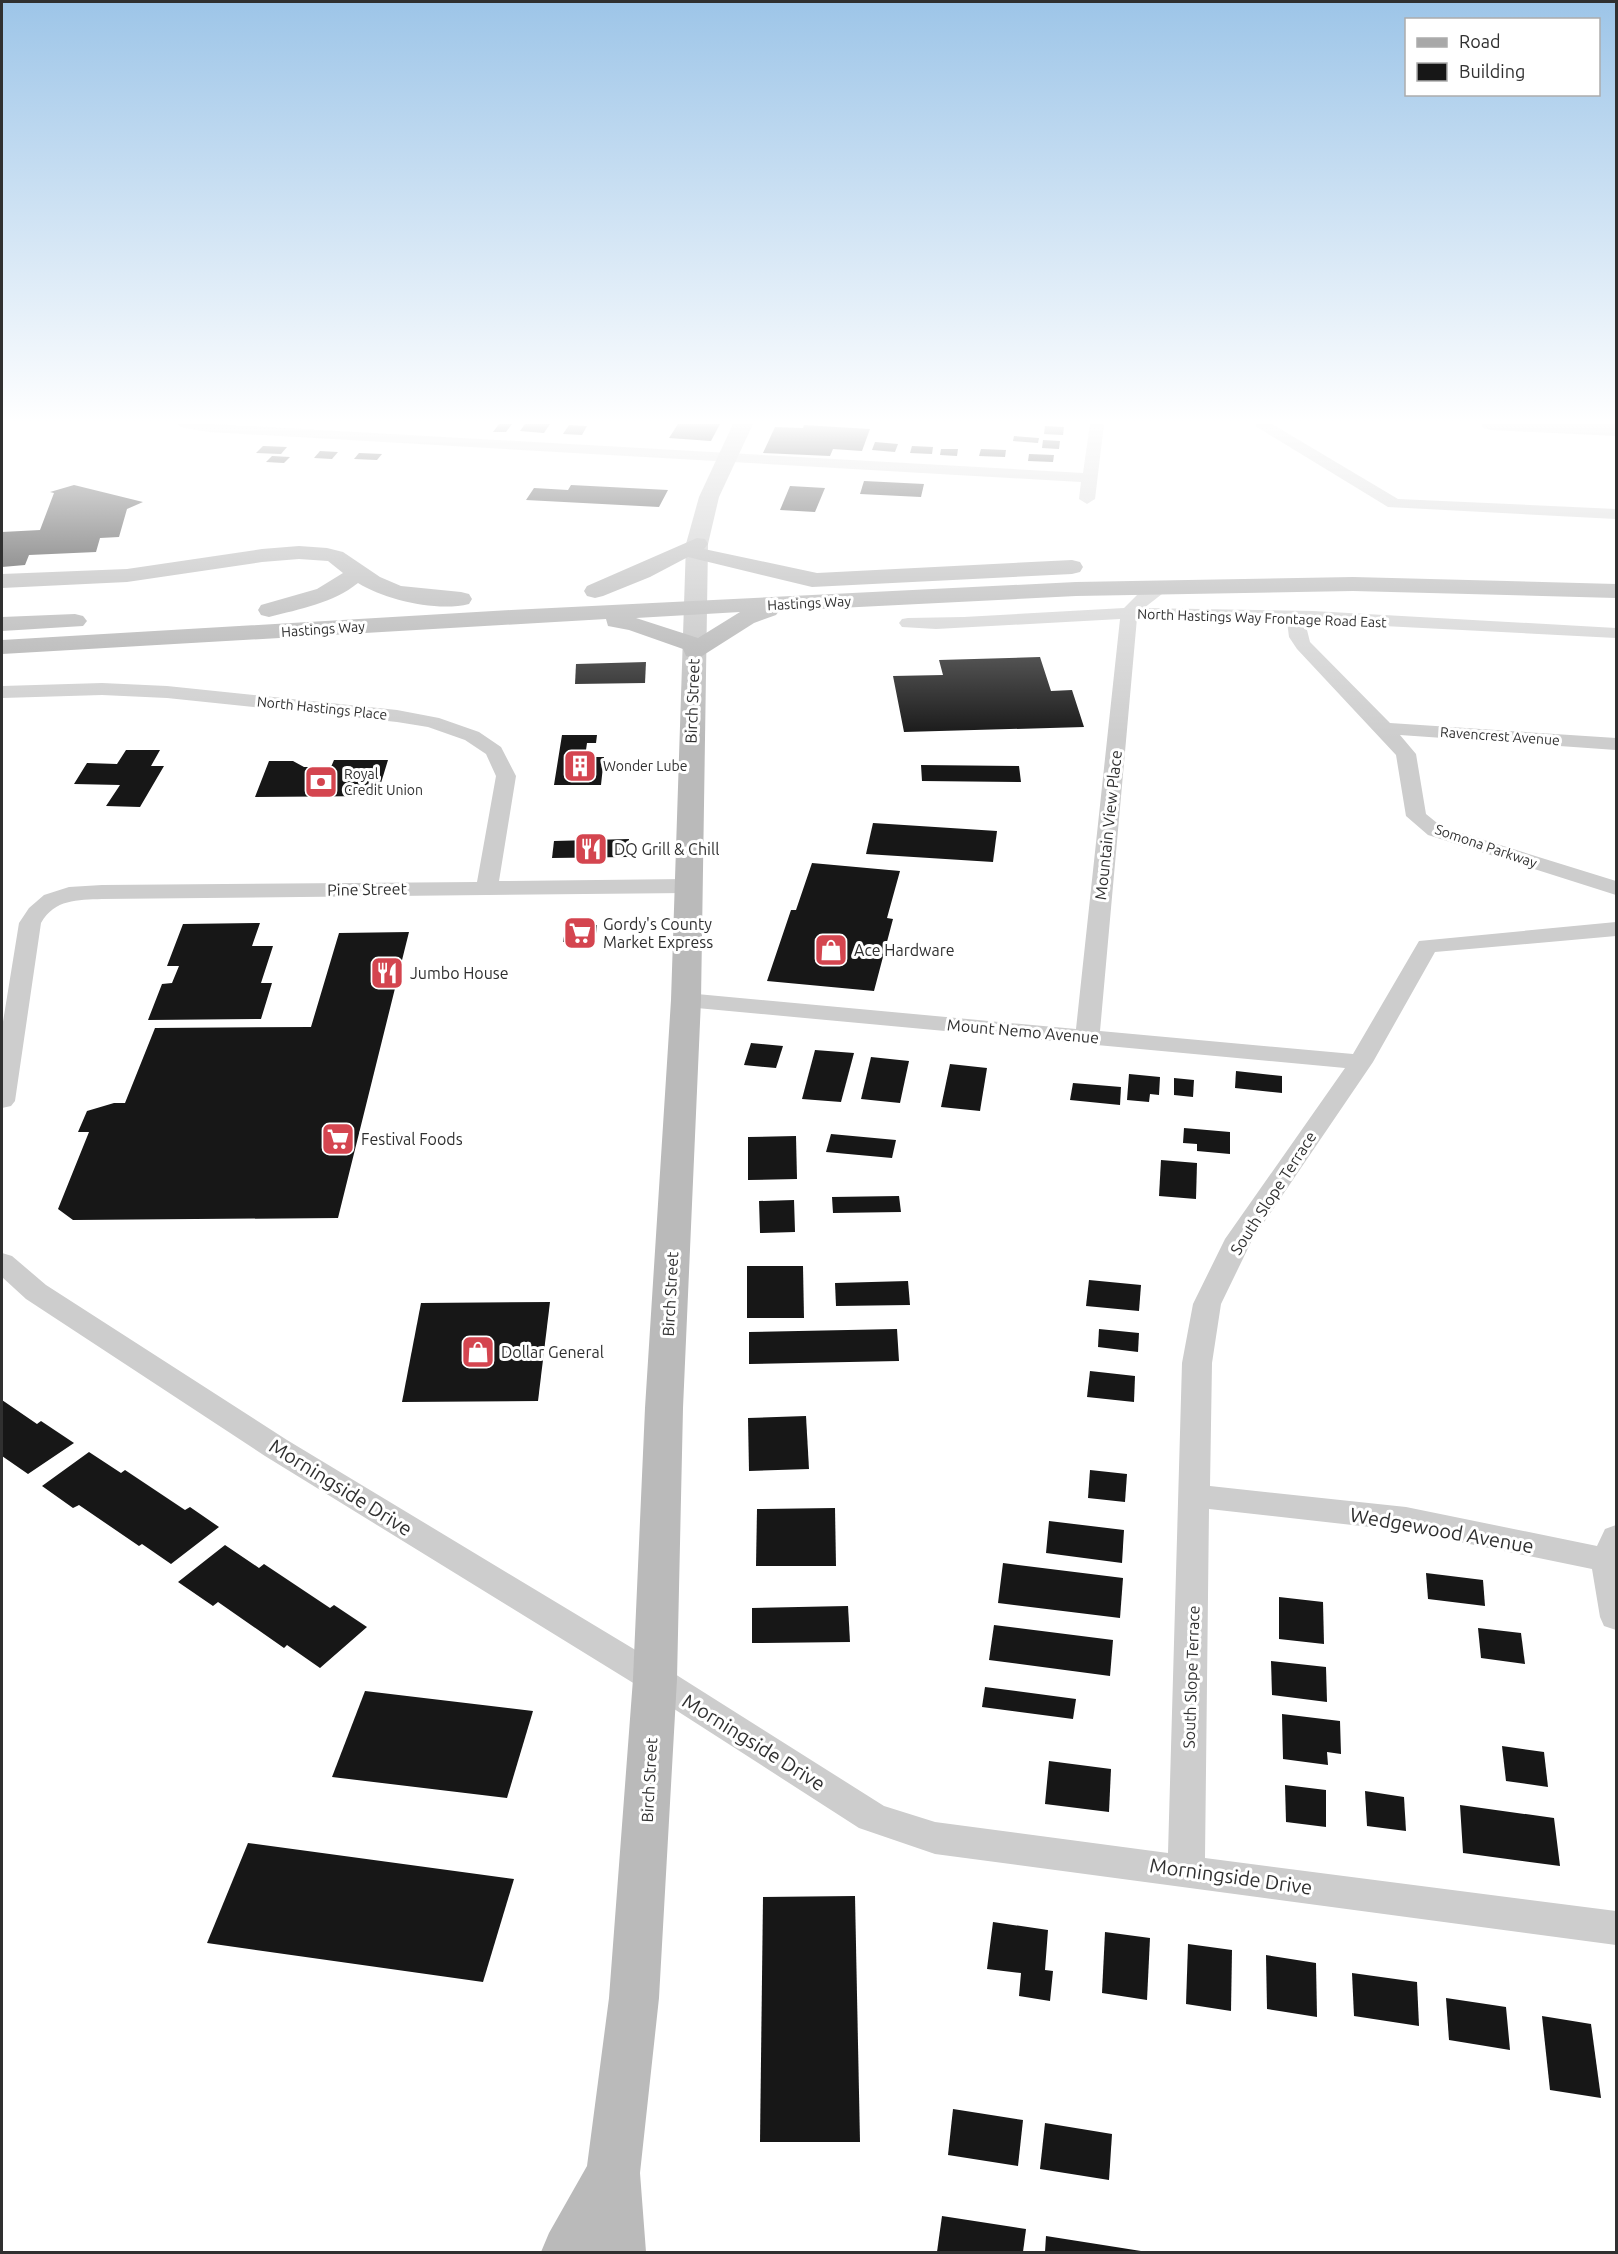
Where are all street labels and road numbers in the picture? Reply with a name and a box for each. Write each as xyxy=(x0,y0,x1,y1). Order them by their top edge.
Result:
street label: Hastings Way xyxy=(767,593,852,613)
street label: North Hastings Way Frontage Road East xyxy=(1137,606,1388,630)
street label: Hastings Way xyxy=(281,618,366,640)
street label: Birch Street xyxy=(682,657,703,744)
street label: North Hastings Place xyxy=(256,693,388,723)
street label: Ravencrest Avenue xyxy=(1440,724,1560,748)
street label: Mountain View Place xyxy=(1091,749,1125,901)
street label: Somona Parkway xyxy=(1433,821,1539,871)
street label: Pine Street xyxy=(327,879,408,899)
street label: Mount Nemo Avenue xyxy=(946,1015,1100,1047)
street label: South Slope Terrace xyxy=(1226,1128,1320,1258)
street label: Birch Street xyxy=(659,1250,681,1337)
street label: Morningside Drive xyxy=(265,1434,417,1540)
street label: Wedgewood Avenue xyxy=(1348,1503,1536,1557)
street label: South Slope Terrace xyxy=(1180,1605,1202,1749)
street label: Morningside Drive xyxy=(678,1689,830,1795)
street label: Birch Street xyxy=(638,1736,660,1823)
street label: Morningside Drive xyxy=(1148,1853,1314,1899)

